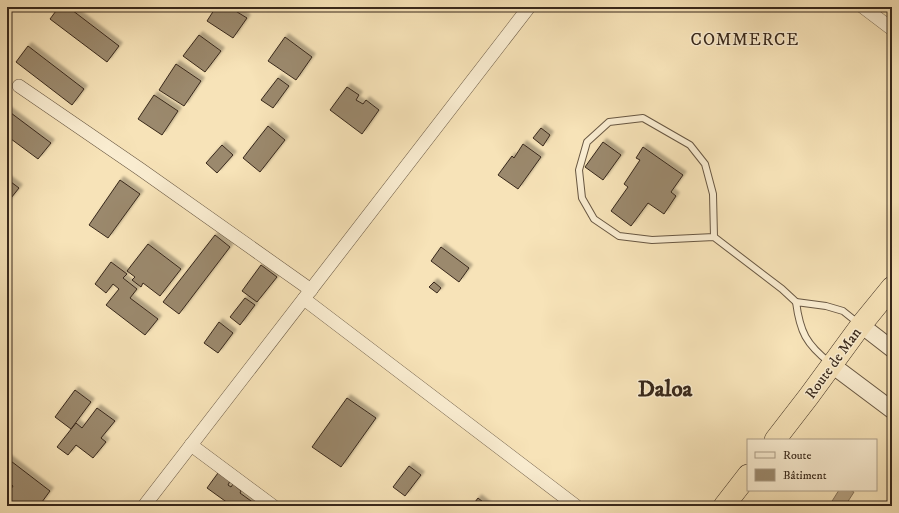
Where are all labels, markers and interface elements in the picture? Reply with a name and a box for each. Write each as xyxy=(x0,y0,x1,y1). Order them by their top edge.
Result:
district label: COMMERCE xyxy=(691,29,799,51)
street label: Route de Man xyxy=(801,324,866,403)
district label: Daloa xyxy=(638,375,694,404)
legend xyxy=(747,439,877,491)
text: Route xyxy=(783,448,811,463)
text: Bâtiment xyxy=(783,468,827,483)

